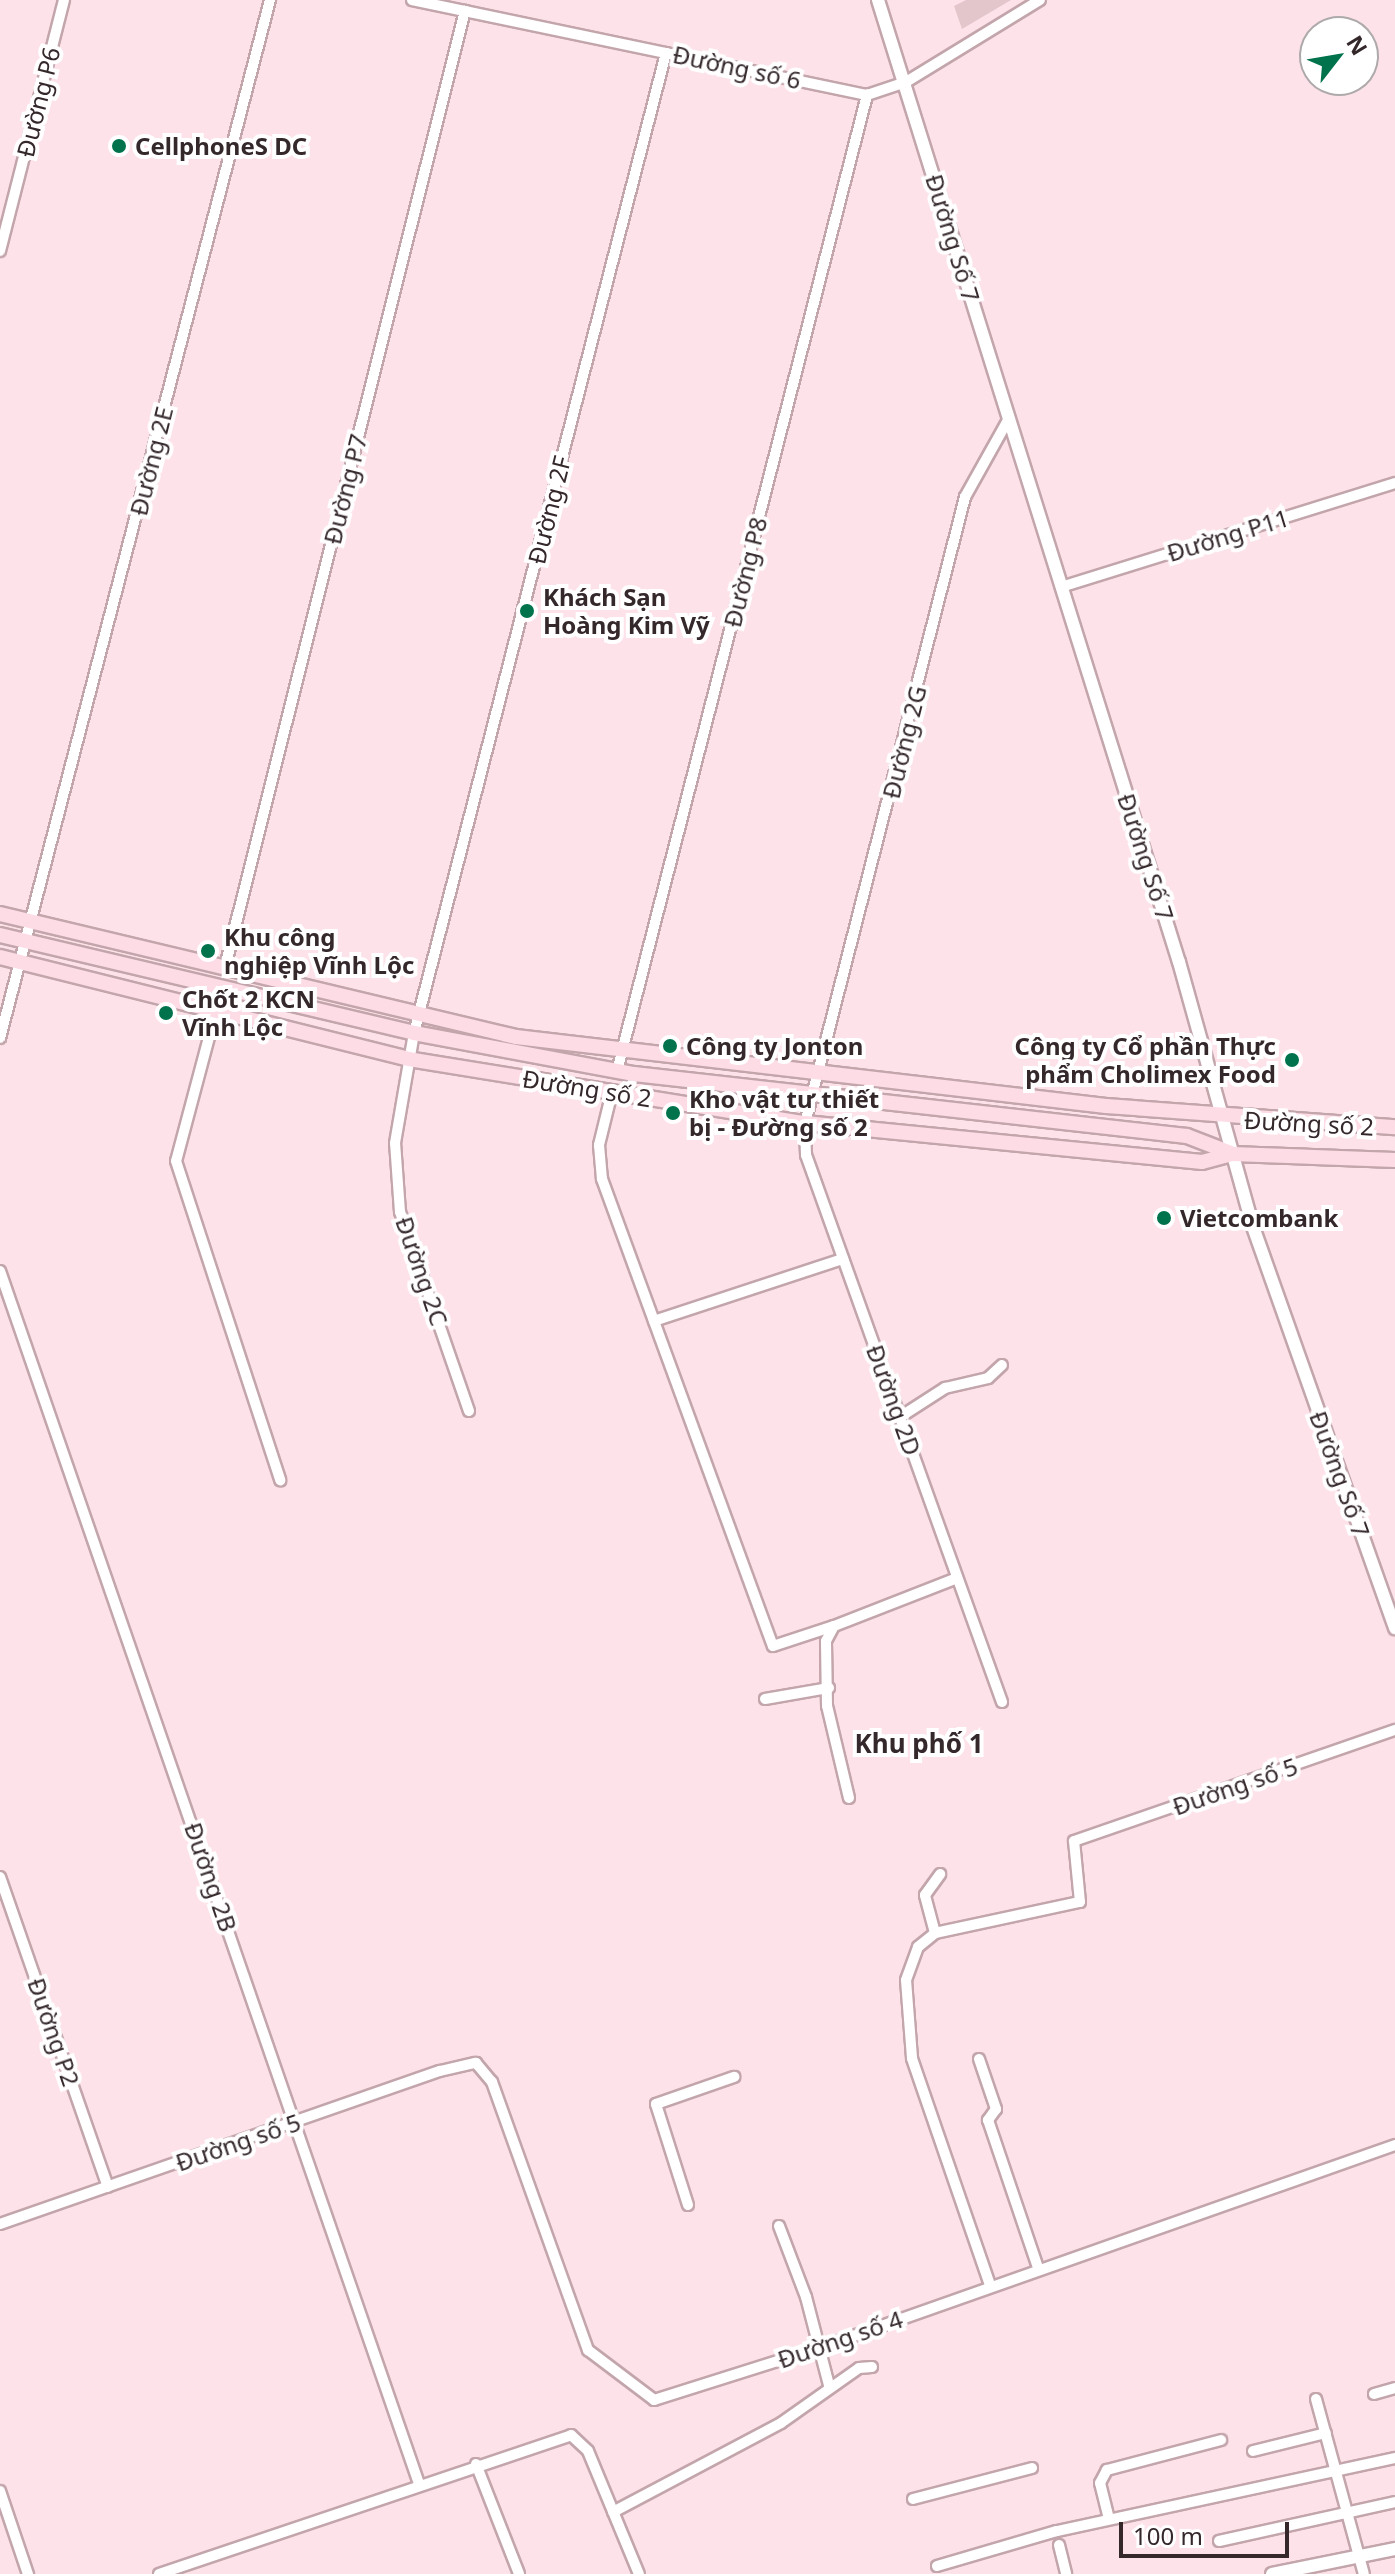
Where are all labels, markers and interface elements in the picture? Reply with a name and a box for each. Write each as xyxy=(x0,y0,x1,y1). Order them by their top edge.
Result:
north arrow xyxy=(1299,16,1379,96)
text: N xyxy=(1340,29,1375,60)
street label: Đường số 6 xyxy=(670,39,804,95)
street label: Đường P6 xyxy=(10,44,66,160)
place label: CellphoneS DC xyxy=(135,132,307,160)
marker: CellphoneS DC xyxy=(110,137,128,155)
street label: Đường Số 7 xyxy=(920,171,986,305)
street label: Đường 2E xyxy=(124,403,178,519)
street label: Đường P7 xyxy=(317,431,373,547)
street label: Đường 2F xyxy=(522,453,576,567)
street label: Đường P11 xyxy=(1163,503,1293,567)
street label: Đường P8 xyxy=(717,514,773,630)
place label: Khách Sạn Hoàng Kim Vỹ xyxy=(543,583,710,639)
marker: Khách Sạn Hoàng Kim Vỹ xyxy=(518,602,536,620)
street label: Đường 2G xyxy=(876,682,932,802)
street label: Đường Số 7 xyxy=(1112,790,1180,924)
place label: Khu công nghiệp Vĩnh Lộc xyxy=(224,923,414,979)
marker: Khu công nghiệp Vĩnh Lộc xyxy=(199,942,217,960)
place label: Chốt 2 KCN Vĩnh Lộc xyxy=(182,985,315,1041)
marker: Chốt 2 KCN Vĩnh Lộc xyxy=(157,1004,175,1022)
place label: Công ty Jonton xyxy=(686,1032,863,1060)
place label: Công ty Cổ phần Thực phẩm Cholimex Food xyxy=(1015,1032,1276,1088)
marker: Công ty Jonton xyxy=(661,1037,679,1055)
marker: Công ty Cổ phần Thực phẩm Cholimex Food xyxy=(1283,1051,1301,1069)
street label: Đường số 2 xyxy=(520,1064,654,1112)
place label: Kho vật tư thiết bị - Đường số 2 xyxy=(689,1085,879,1141)
marker: Kho vật tư thiết bị - Đường số 2 xyxy=(664,1104,682,1122)
street label: Đường số 2 xyxy=(1243,1105,1375,1141)
place label: Vietcombank xyxy=(1180,1204,1338,1232)
marker: Vietcombank xyxy=(1155,1209,1173,1227)
street label: Đường 2C xyxy=(390,1213,454,1329)
street label: Đường 2D xyxy=(861,1341,927,1459)
street label: Đường Số 7 xyxy=(1304,1407,1376,1541)
district label: Khu phố 1 xyxy=(854,1728,984,1760)
street label: Đường số 5 xyxy=(1169,1751,1301,1821)
street label: Đường 2B xyxy=(179,1819,243,1935)
street label: Đường P2 xyxy=(22,1974,86,2090)
street label: Đường số 5 xyxy=(172,2107,304,2177)
street label: Đường số 4 xyxy=(774,2304,906,2374)
scale bar xyxy=(1123,2506,1293,2556)
text: 100 m xyxy=(1133,2519,1203,2552)

